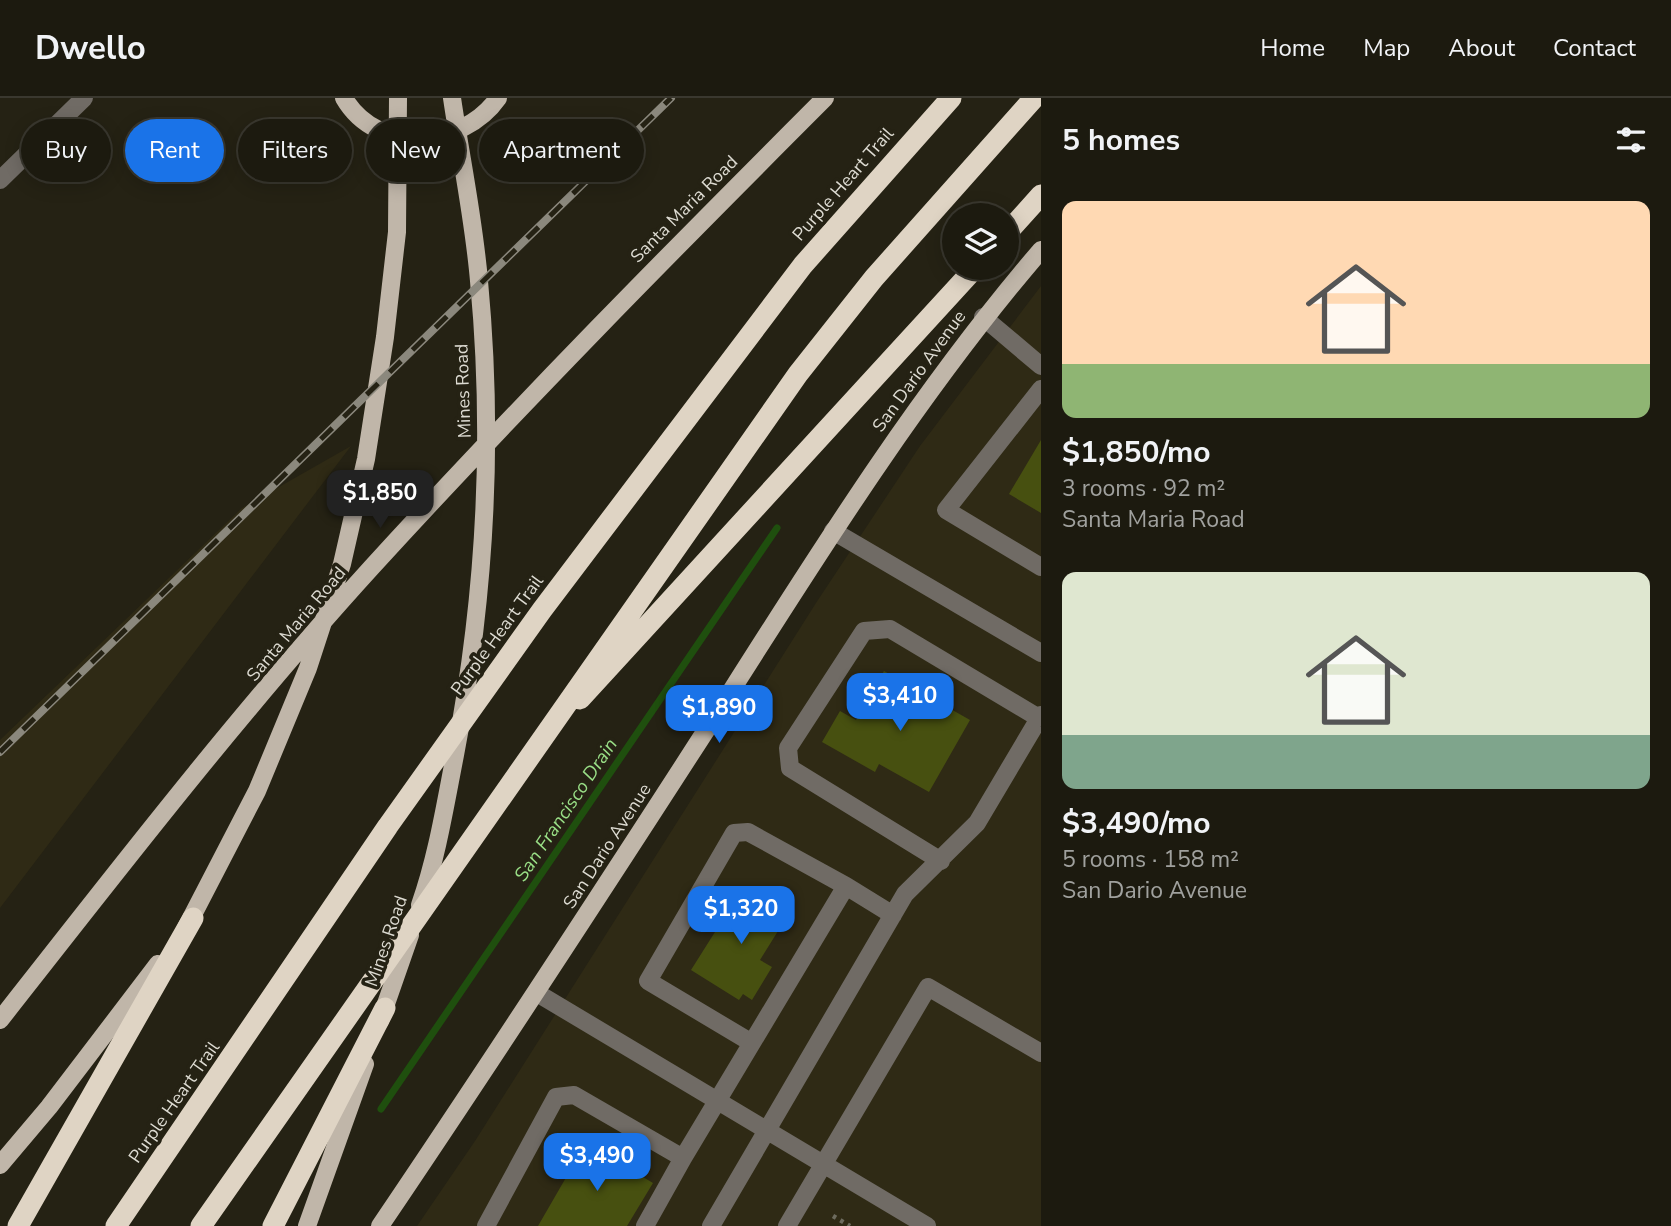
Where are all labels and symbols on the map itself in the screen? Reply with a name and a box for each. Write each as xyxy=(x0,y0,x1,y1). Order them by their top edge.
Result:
street label: Purple Heart Trail xyxy=(787,122,899,246)
street label: Santa Maria Road xyxy=(625,150,743,268)
street label: San Dario Avenue xyxy=(867,305,971,437)
street label: Mines Road xyxy=(449,343,477,439)
pin: $1,850 xyxy=(323,470,437,530)
street label: Santa Maria Road xyxy=(241,562,351,686)
street label: Purple Heart Trail xyxy=(445,569,549,700)
pin: $3,410 xyxy=(843,674,957,733)
pin: $1,890 xyxy=(662,686,776,745)
water label: San Francisco Drain xyxy=(508,733,624,887)
street label: San Dario Avenue xyxy=(557,779,657,913)
pin: $1,320 xyxy=(684,886,798,946)
street label: Mines Road xyxy=(359,892,413,990)
street label: Purple Heart Trail xyxy=(123,1036,225,1168)
pin: $3,490 xyxy=(540,1134,654,1193)

